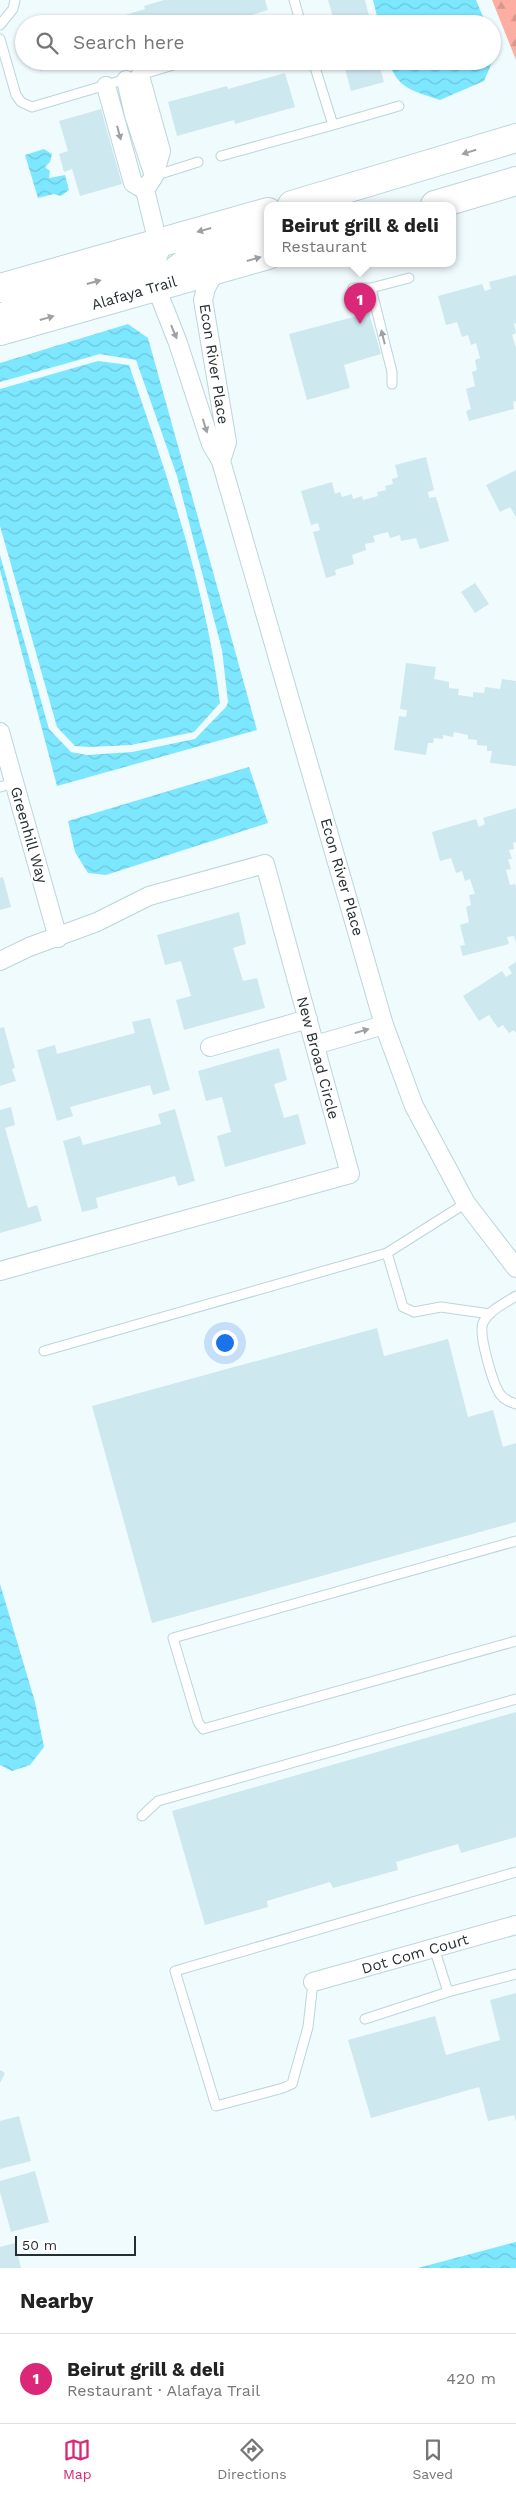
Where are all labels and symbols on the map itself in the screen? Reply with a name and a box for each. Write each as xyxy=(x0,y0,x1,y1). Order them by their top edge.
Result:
one-way arrow xyxy=(115,125,123,140)
one-way arrow xyxy=(462,149,477,157)
one-way arrow xyxy=(196,227,211,235)
one-way arrow xyxy=(246,254,261,262)
street label: Alafaya Trail xyxy=(89,272,179,314)
one-way arrow xyxy=(86,278,101,286)
pin: 1 xyxy=(344,283,376,324)
street label: Econ River Place xyxy=(196,303,232,425)
one-way arrow xyxy=(40,313,55,321)
one-way arrow xyxy=(170,325,178,340)
one-way arrow xyxy=(379,329,387,344)
one-way arrow xyxy=(202,419,210,434)
street label: Greenhill Way xyxy=(7,785,51,886)
street label: Econ River Place xyxy=(317,816,367,938)
street label: New Broad Circle xyxy=(293,995,343,1121)
one-way arrow xyxy=(355,1027,370,1035)
your location xyxy=(212,1330,238,1356)
street label: Dot Com Court xyxy=(360,1930,471,1978)
scale bar xyxy=(15,2233,136,2256)

